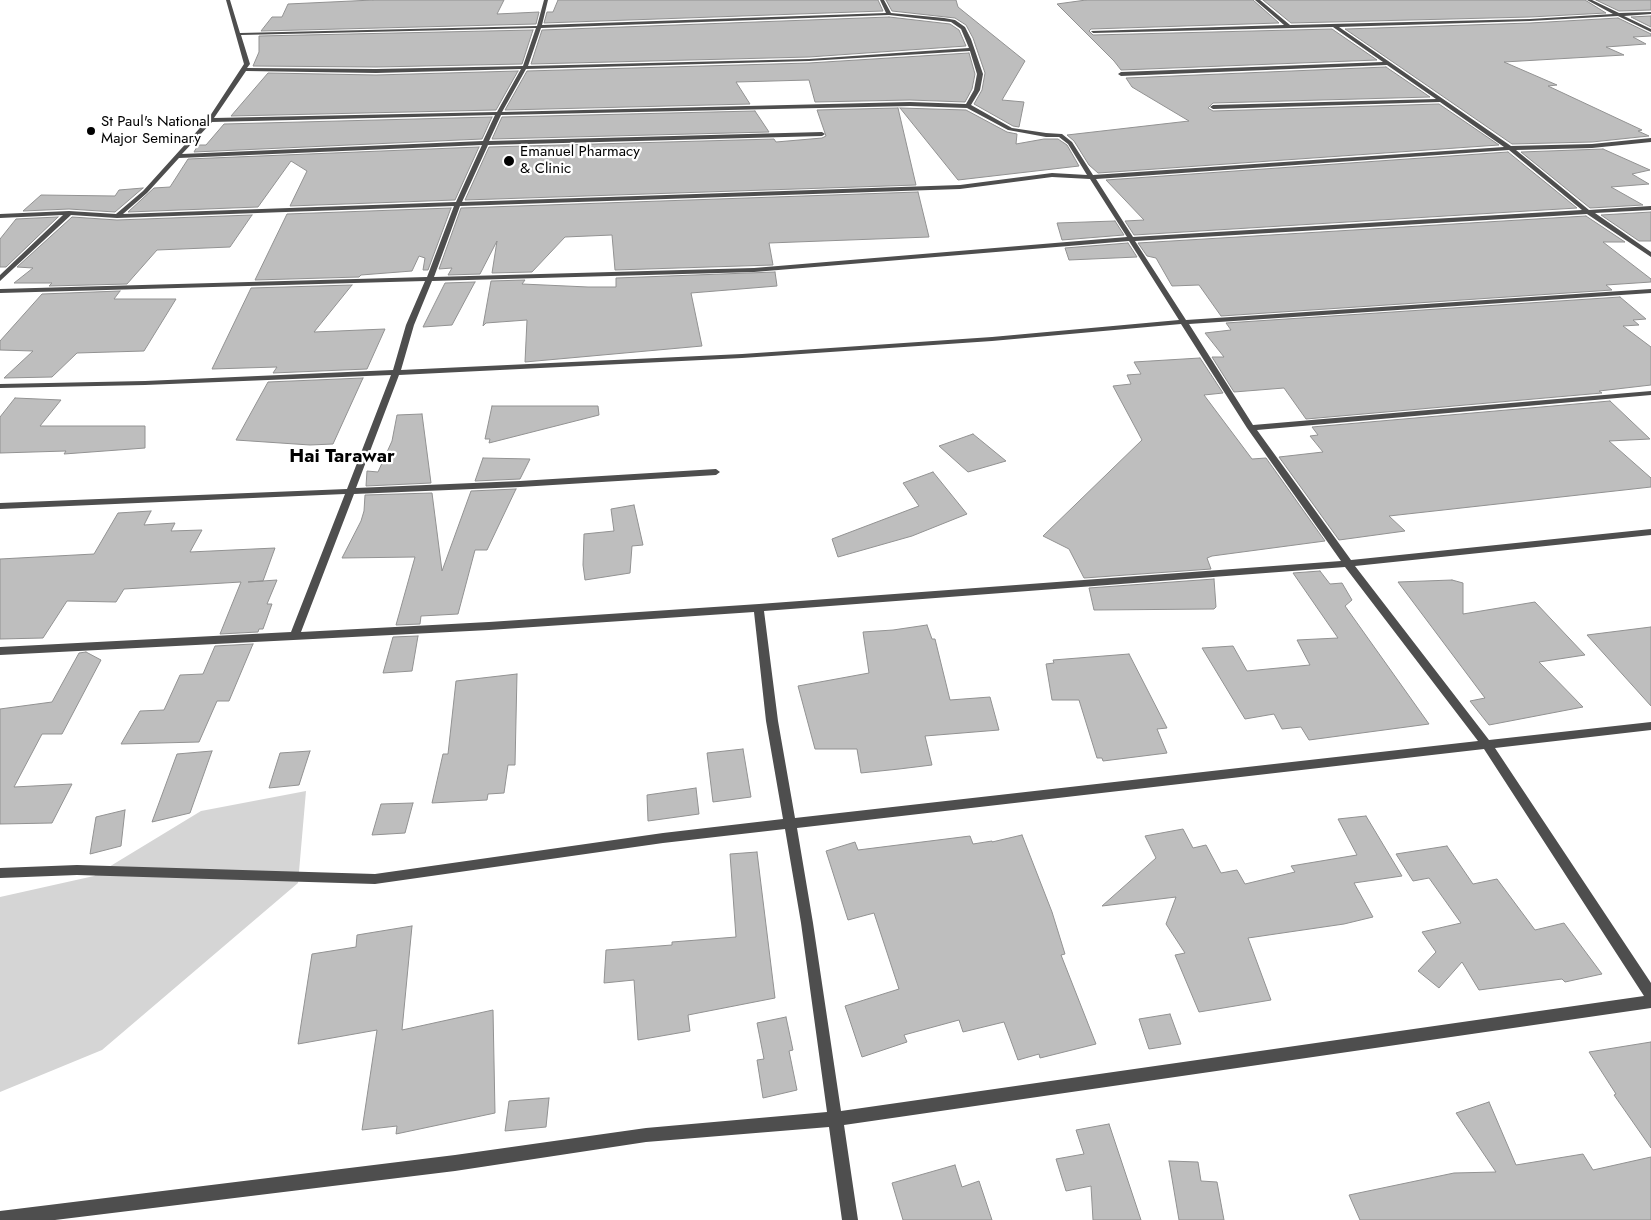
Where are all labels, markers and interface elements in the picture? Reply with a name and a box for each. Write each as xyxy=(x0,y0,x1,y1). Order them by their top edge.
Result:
place label: St Paul's National Major Seminary xyxy=(101,113,210,148)
marker: St Paul's National Major Seminary xyxy=(85,125,97,137)
place label: Emanuel Pharmacy & Clinic xyxy=(520,143,640,178)
marker: Emanuel Pharmacy & Clinic xyxy=(502,154,516,168)
district label: Hai Tarawar xyxy=(289,446,395,468)

